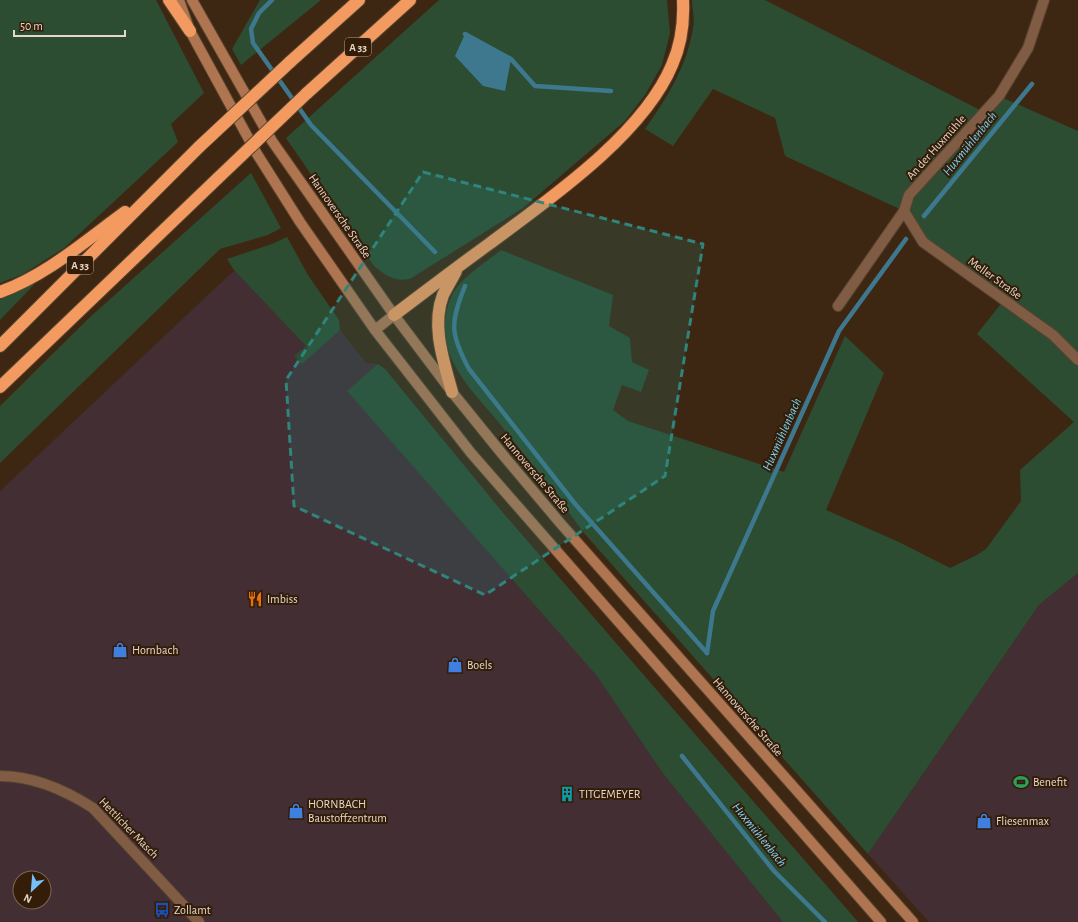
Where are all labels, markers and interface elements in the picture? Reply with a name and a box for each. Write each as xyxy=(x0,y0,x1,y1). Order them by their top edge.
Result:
scale bar xyxy=(14,12,125,38)
text: 50 m xyxy=(20,20,43,32)
road number: A 33 xyxy=(345,38,371,56)
water label: Huxmühlenbach xyxy=(941,110,1000,178)
street label: An der Huxmühle xyxy=(904,112,968,182)
street label: Hannoversche Straße xyxy=(307,172,373,260)
street label: Meller Straße xyxy=(966,255,1024,301)
road number: A 33 xyxy=(67,256,93,274)
water label: Huxmühlenbach xyxy=(761,396,804,473)
street label: Hannoversche Straße xyxy=(498,431,572,515)
restaurant icon: Imbiss xyxy=(246,590,264,608)
place label: Imbiss xyxy=(267,593,298,605)
shop icon: Hornbach xyxy=(111,641,129,659)
place label: Hornbach xyxy=(132,644,178,656)
shop icon: Boels xyxy=(446,656,464,674)
place label: Boels xyxy=(467,659,492,671)
street label: Hannoversche Straße xyxy=(711,676,785,758)
sports icon: Benefit xyxy=(1012,773,1030,791)
place label: Benefit xyxy=(1033,776,1067,788)
building icon: TITGEMEYER xyxy=(558,785,576,803)
place label: TITGEMEYER xyxy=(579,788,641,800)
street label: Hettlicher Masch xyxy=(97,795,161,861)
place label: HORNBACH Baustoffzentrum xyxy=(308,798,387,824)
water label: Huxmühlenbach xyxy=(729,801,788,869)
shop icon: HORNBACH Baustoffzentrum xyxy=(287,802,305,820)
shop icon: Fliesenmax xyxy=(975,812,993,830)
place label: Fliesenmax xyxy=(996,815,1049,827)
north arrow xyxy=(12,870,52,910)
text: N xyxy=(22,892,34,905)
bus stop icon: Zollamt xyxy=(153,901,171,919)
place label: Zollamt xyxy=(174,904,211,916)

